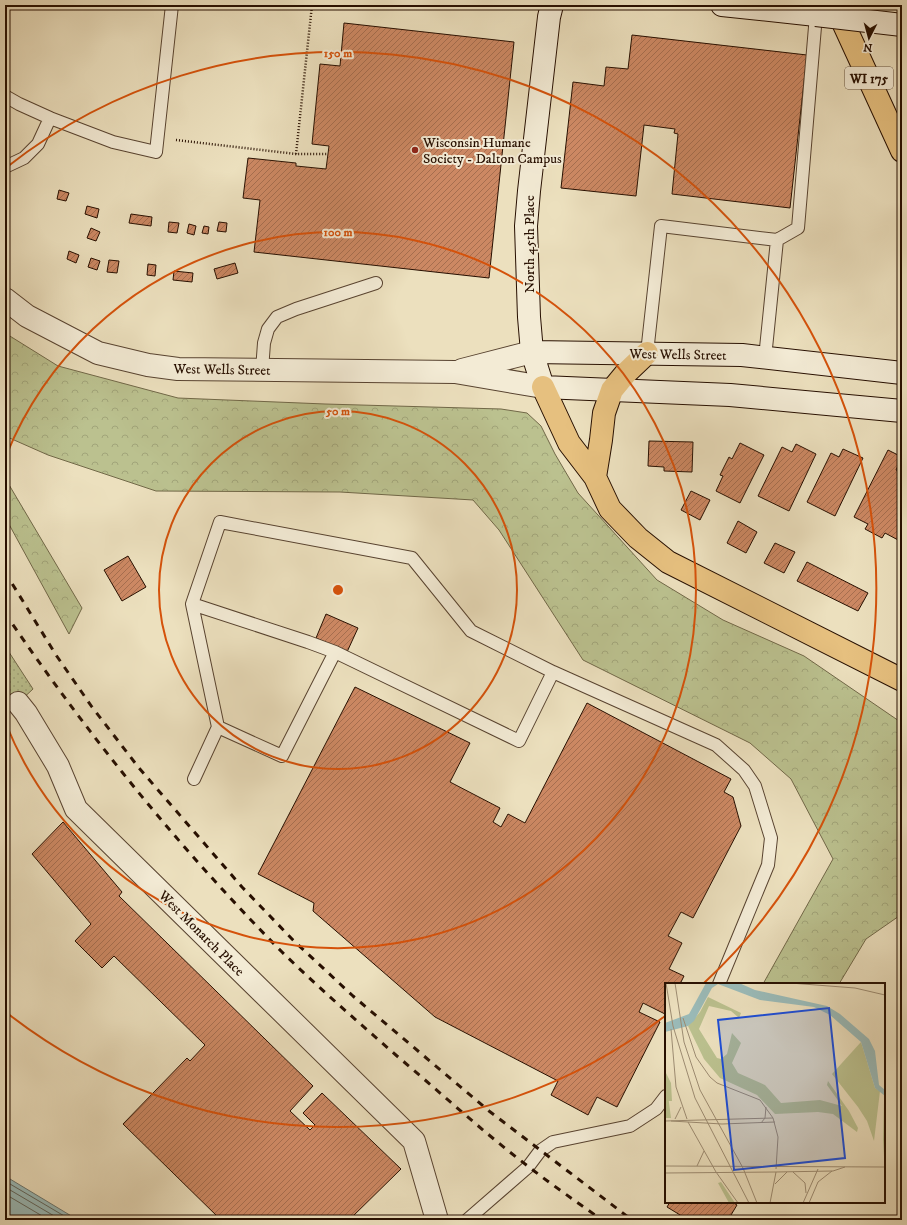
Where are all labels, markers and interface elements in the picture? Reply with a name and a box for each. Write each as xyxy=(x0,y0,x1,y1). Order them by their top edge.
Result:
north arrow xyxy=(849,18,889,58)
text: N xyxy=(863,40,873,54)
text: 150 m xyxy=(324,46,352,61)
road number: WI 175 xyxy=(845,67,893,89)
place label: Wisconsin Humane Society - Dalton Campus xyxy=(422,134,562,168)
marker: Wisconsin Humane Society - Dalton Campus xyxy=(410,145,420,155)
street label: North 45th Place xyxy=(521,195,539,293)
text: 100 m xyxy=(324,225,352,240)
street label: West Wells Street xyxy=(628,345,727,365)
street label: West Wells Street xyxy=(172,360,271,380)
text: 50 m xyxy=(325,404,350,419)
centre of rings xyxy=(331,583,345,597)
street label: West Monarch Place xyxy=(154,886,248,981)
inset map xyxy=(665,983,885,1203)

